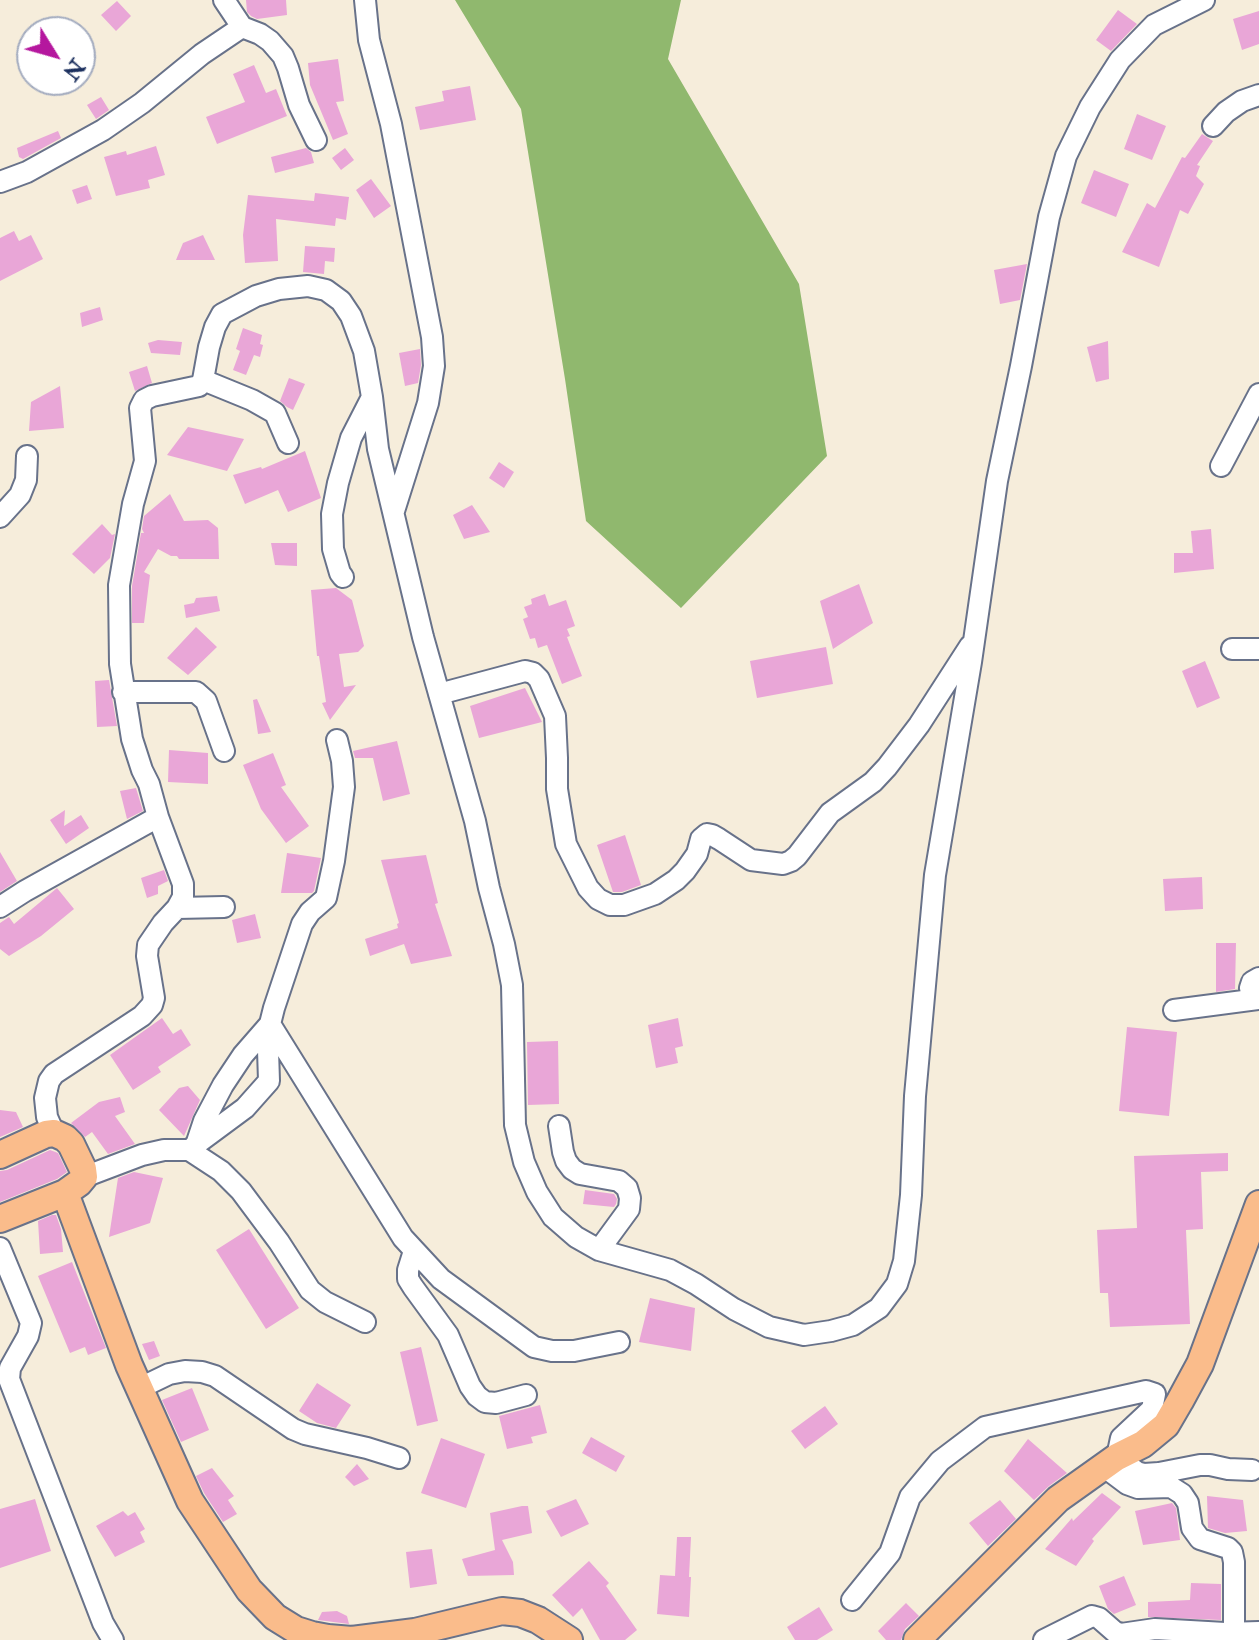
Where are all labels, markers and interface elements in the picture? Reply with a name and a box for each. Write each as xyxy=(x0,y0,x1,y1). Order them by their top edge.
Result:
north arrow xyxy=(16,16,96,96)
text: N xyxy=(56,53,91,86)

